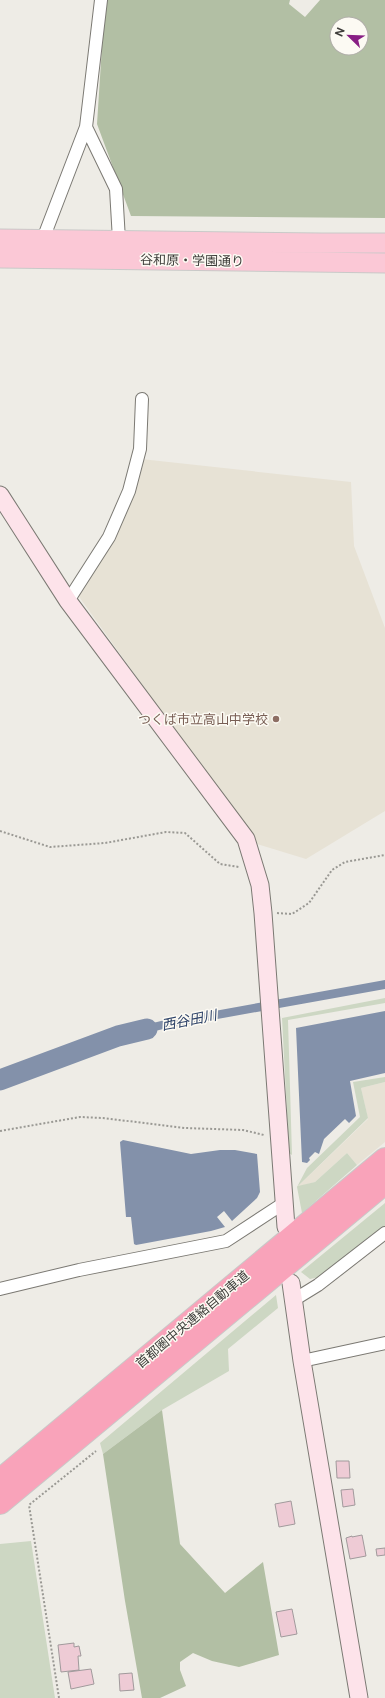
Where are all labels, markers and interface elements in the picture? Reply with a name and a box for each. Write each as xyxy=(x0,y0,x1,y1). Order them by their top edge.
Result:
north arrow xyxy=(329,16,369,56)
text: N xyxy=(333,26,347,38)
street label: 谷和原・学園通り xyxy=(140,252,244,269)
place label: つくば市立高山中学校 xyxy=(138,712,268,727)
marker: つくば市立高山中学校 xyxy=(271,714,281,724)
water label: 西谷田川 xyxy=(160,1006,220,1033)
street label: 首都圏中央連絡自動車道 xyxy=(133,1268,252,1371)

